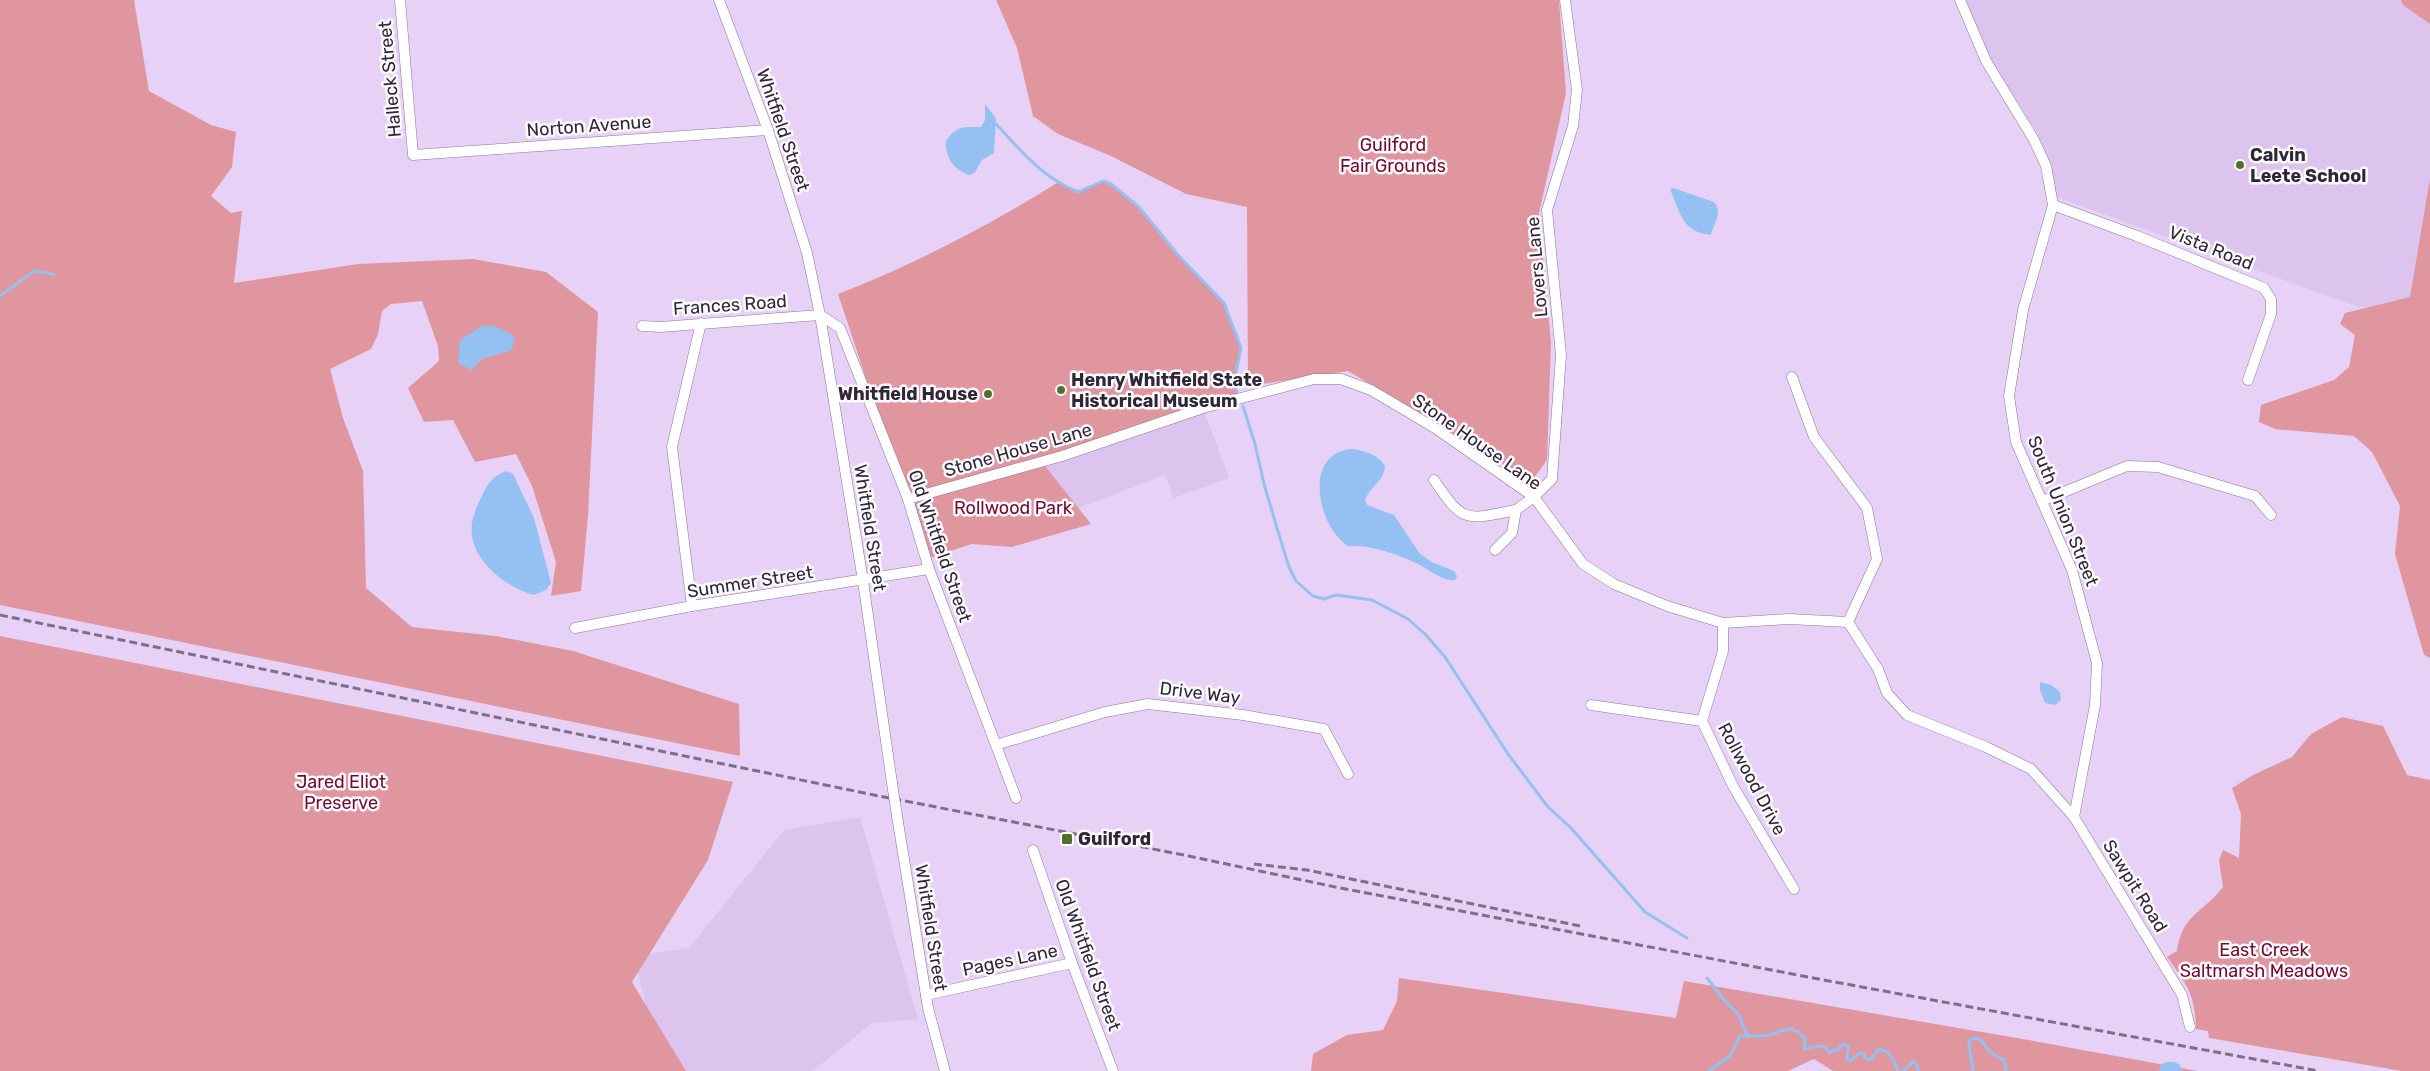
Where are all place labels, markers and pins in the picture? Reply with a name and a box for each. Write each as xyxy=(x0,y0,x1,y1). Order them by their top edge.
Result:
place label: Calvin Leete School xyxy=(2250,144,2366,187)
marker: Calvin Leete School xyxy=(2234,159,2246,171)
place label: Henry Whitfield State Historical Museum xyxy=(1071,369,1263,412)
place label: Whitfield House xyxy=(838,383,978,405)
marker: Henry Whitfield State Historical Museum xyxy=(1055,384,1067,396)
marker: Whitfield House xyxy=(982,388,994,400)
place label: Guilford xyxy=(1078,828,1151,850)
marker: Guilford xyxy=(1060,832,1074,846)

